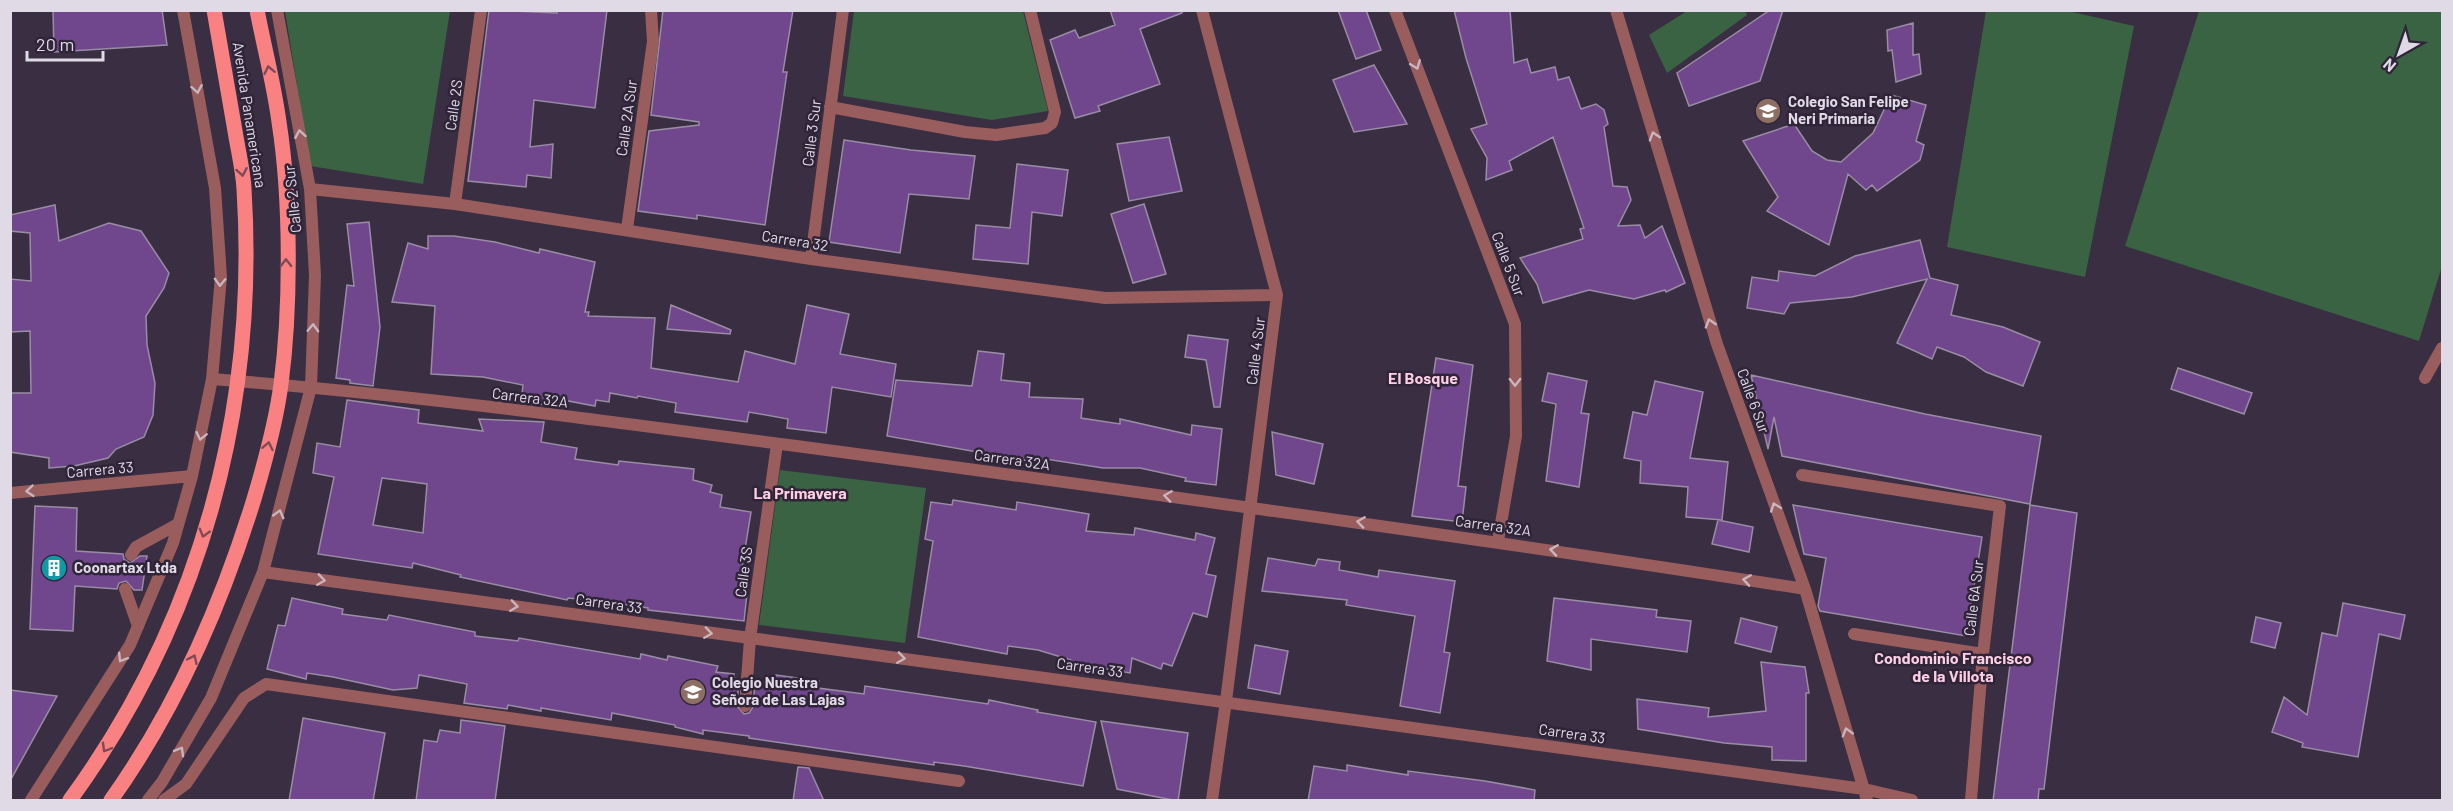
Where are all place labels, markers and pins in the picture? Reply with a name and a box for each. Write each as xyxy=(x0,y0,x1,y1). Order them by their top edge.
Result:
place label: Colegio San Felipe Neri Primaria xyxy=(1788,92,1909,127)
school or university icon: Colegio San Felipe Neri Primaria xyxy=(1753,96,1783,126)
building icon: Coonartax Ltda xyxy=(39,553,69,583)
place label: Coonartax Ltda xyxy=(74,558,177,576)
place label: Colegio Nuestra Señora de Las Lajas xyxy=(712,673,845,708)
school or university icon: Colegio Nuestra Señora de Las Lajas xyxy=(678,677,708,707)

